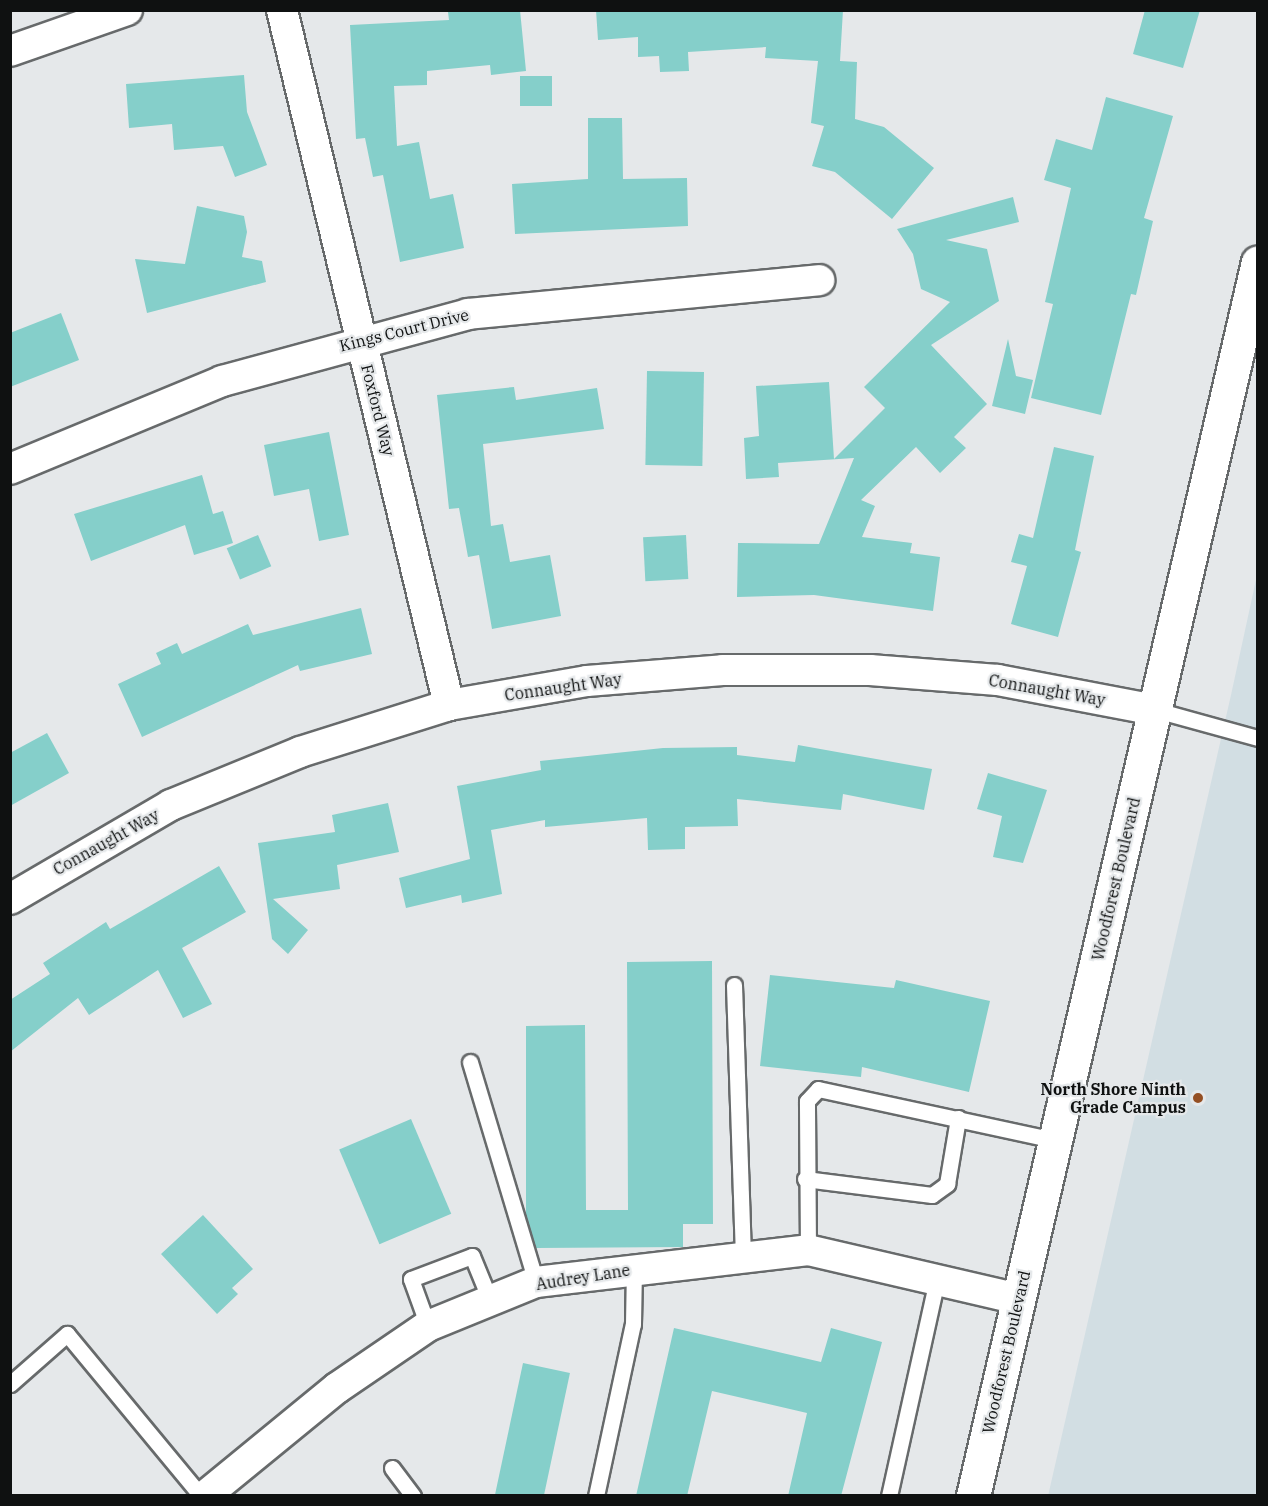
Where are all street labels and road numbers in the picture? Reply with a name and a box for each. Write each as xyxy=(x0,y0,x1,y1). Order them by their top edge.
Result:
street label: Kings Court Drive xyxy=(337,305,471,355)
street label: Foxford Way xyxy=(357,362,399,458)
street label: Connaught Way xyxy=(503,669,623,705)
street label: Connaught Way xyxy=(987,670,1107,710)
street label: Woodforest Boulevard xyxy=(1088,796,1144,962)
street label: Connaught Way xyxy=(50,805,162,879)
street label: Audrey Lane xyxy=(535,1260,631,1294)
street label: Woodforest Boulevard xyxy=(978,1269,1034,1435)

